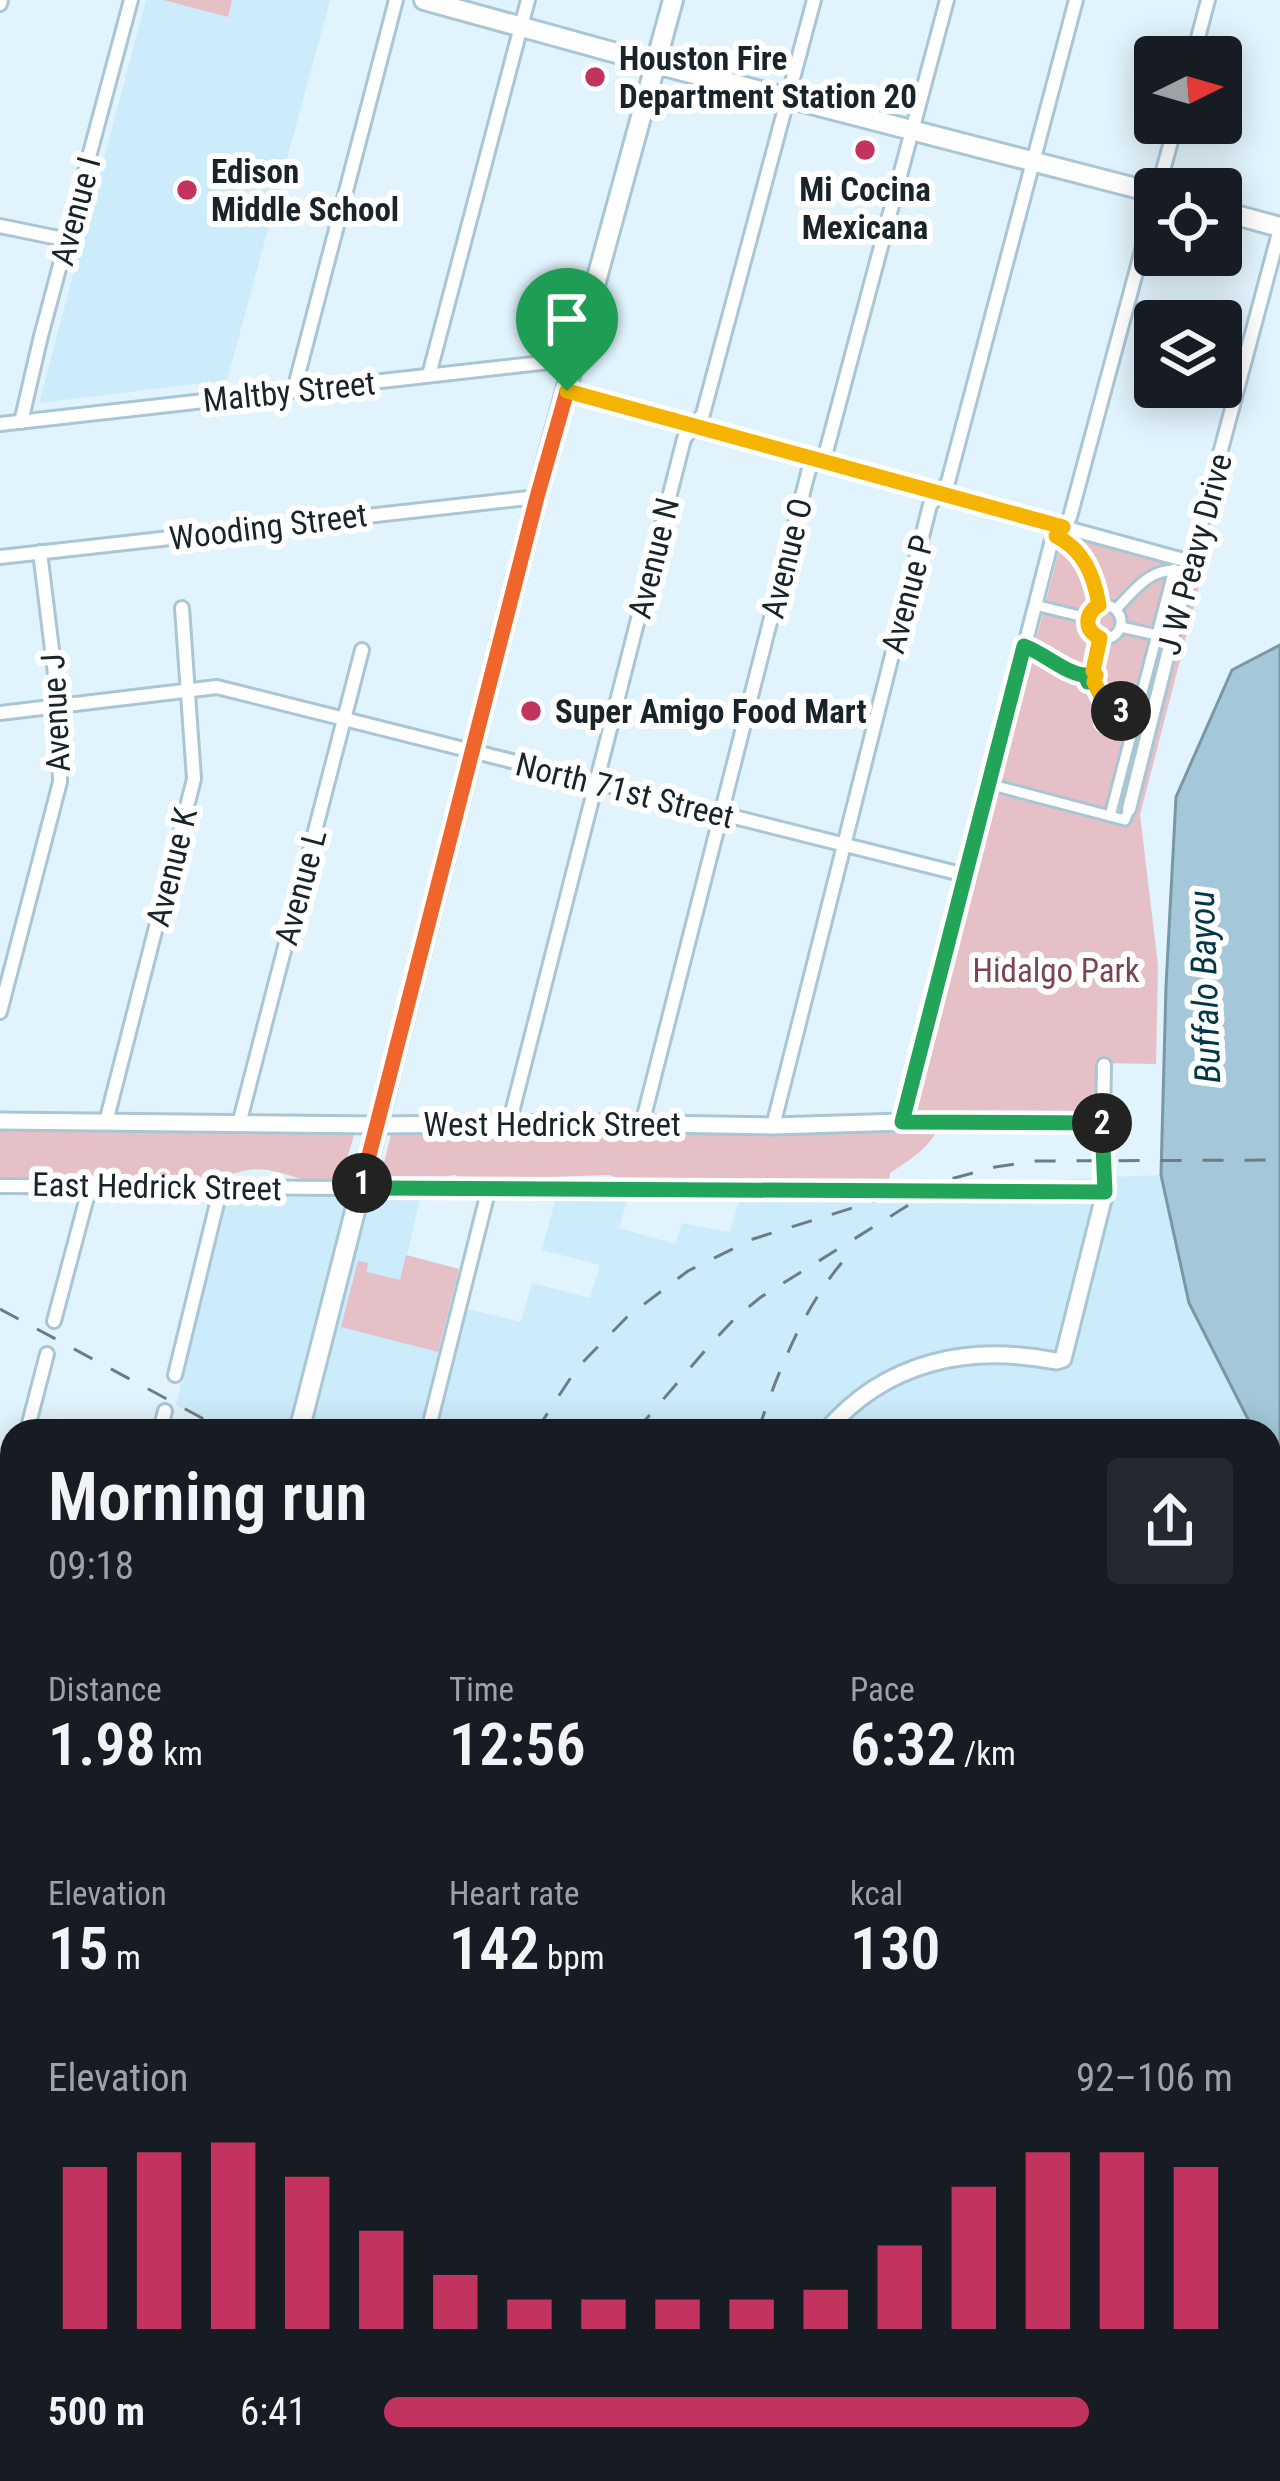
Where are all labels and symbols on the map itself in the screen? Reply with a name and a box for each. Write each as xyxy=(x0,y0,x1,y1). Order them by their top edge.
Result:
north arrow xyxy=(1134,36,1242,144)
place label: Houston Fire Department Station 20 xyxy=(619,39,917,116)
marker: Houston Fire Department Station 20 xyxy=(582,64,608,90)
marker: Mi Cocina Mexicana xyxy=(852,137,878,163)
place label: Edison Middle School xyxy=(211,152,399,229)
street label: Avenue I xyxy=(42,153,109,270)
place label: Mi Cocina Mexicana xyxy=(799,170,931,247)
marker: Edison Middle School xyxy=(174,177,200,203)
pin xyxy=(516,268,618,391)
street label: Maltby Street xyxy=(201,363,377,420)
street label: J W Peavy Drive xyxy=(1149,449,1240,659)
street label: Avenue N xyxy=(620,494,687,623)
street label: Avenue O xyxy=(753,494,820,622)
street label: Wooding Street xyxy=(167,495,369,558)
street label: Avenue P xyxy=(873,531,942,658)
street label: Avenue J xyxy=(33,653,78,773)
pin: 3 xyxy=(1091,681,1151,741)
place label: Super Amigo Food Mart xyxy=(555,692,867,731)
marker: Super Amigo Food Mart xyxy=(518,698,544,724)
street label: North 71st Street xyxy=(512,745,738,836)
street label: Avenue K xyxy=(138,804,205,930)
street label: Avenue L xyxy=(266,825,335,949)
water label: Buffalo Bayou xyxy=(1181,890,1229,1084)
park label: Hidalgo Park xyxy=(972,951,1140,990)
pin: 2 xyxy=(1072,1093,1132,1153)
street label: West Hedrick Street xyxy=(423,1105,681,1144)
pin: 1 xyxy=(332,1153,392,1213)
street label: East Hedrick Street xyxy=(32,1165,282,1208)

